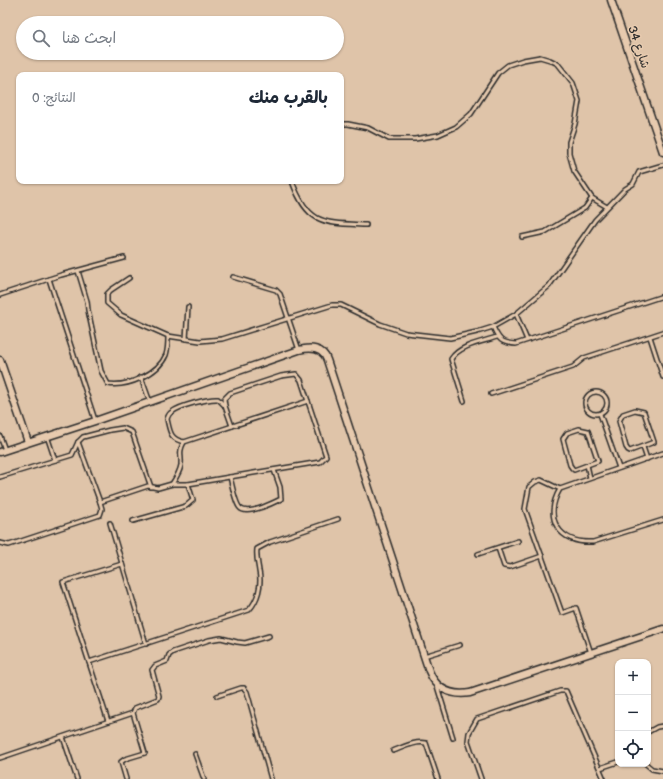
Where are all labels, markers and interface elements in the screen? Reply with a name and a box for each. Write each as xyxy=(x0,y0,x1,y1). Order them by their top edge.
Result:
search box xyxy=(16,16,344,60)
street label: شارع 34 xyxy=(623,24,653,71)
icon: search xyxy=(30,27,52,49)
text: ابحث هنا xyxy=(62,29,116,48)
text: بالقرب منك xyxy=(249,88,328,108)
text: النتائج: 0 xyxy=(32,90,76,106)
map controls xyxy=(615,659,651,767)
button: + xyxy=(615,659,651,695)
button: − xyxy=(615,695,651,731)
button: locate xyxy=(615,731,651,767)

